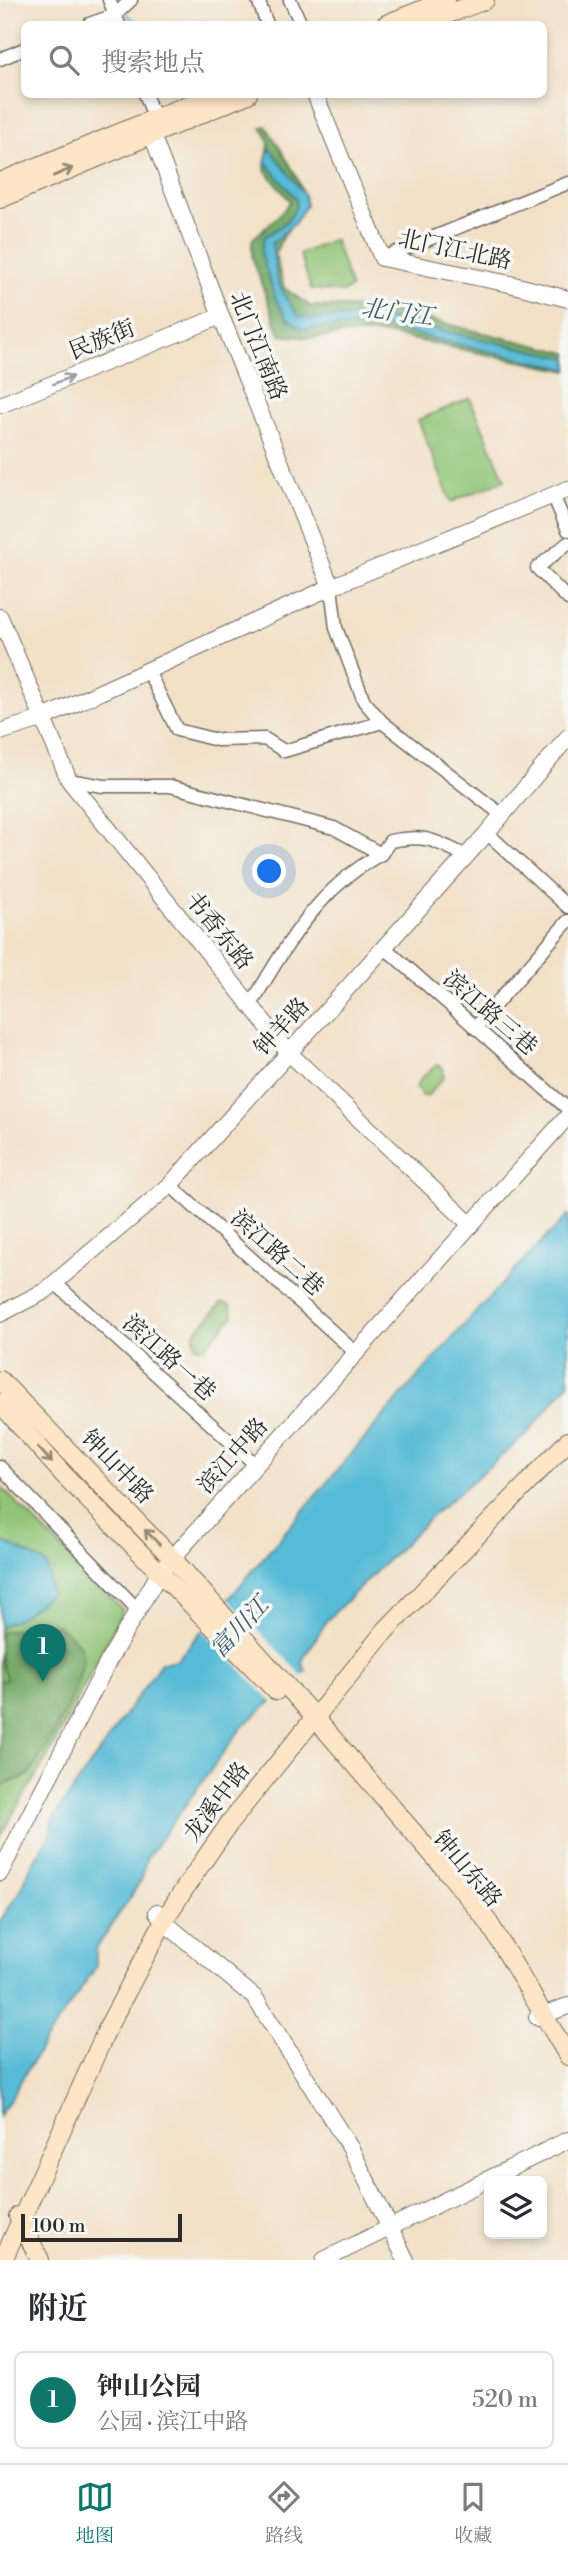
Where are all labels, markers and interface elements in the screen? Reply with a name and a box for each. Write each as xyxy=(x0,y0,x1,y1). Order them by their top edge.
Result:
search box xyxy=(21,21,547,98)
icon: search xyxy=(45,41,83,79)
text: 搜索地点 xyxy=(101,47,205,79)
one-way arrow xyxy=(52,165,73,178)
street label: 北门江北路 xyxy=(396,224,514,276)
street label: 北门江南路 xyxy=(223,287,293,405)
water label: 北门江 xyxy=(359,293,438,333)
street label: 民族街 xyxy=(65,314,139,366)
one-way arrow xyxy=(52,372,74,385)
your location xyxy=(252,854,286,888)
street label: 书香东路 xyxy=(179,886,259,976)
street label: 滨江路三巷 xyxy=(437,965,543,1061)
street label: 钟羊路 xyxy=(249,992,315,1062)
street label: 滨江路二巷 xyxy=(225,1204,329,1302)
street label: 滨江路一巷 xyxy=(117,1309,221,1407)
street label: 滨江中路 xyxy=(192,1412,274,1500)
street label: 钟山中路 xyxy=(75,1424,159,1510)
one-way arrow xyxy=(37,1445,53,1463)
one-way arrow xyxy=(144,1529,161,1546)
water label: 富川江 xyxy=(204,1589,278,1665)
pin: 1 xyxy=(20,1624,66,1682)
street label: 龙溪中路 xyxy=(178,1757,256,1847)
street label: 钟山东路 xyxy=(427,1825,507,1913)
map controls xyxy=(484,2176,547,2239)
button: layers xyxy=(484,2176,547,2239)
scale bar xyxy=(21,2211,182,2243)
text: 100 m xyxy=(32,2214,85,2238)
text: 附近 xyxy=(28,2290,88,2328)
text: 钟山公园 xyxy=(97,2371,201,2403)
text: 1 xyxy=(47,2386,59,2414)
text: 520 m xyxy=(472,2386,538,2414)
text: 公园 · 滨江中路 xyxy=(97,2408,248,2436)
tab: 地图 xyxy=(76,2478,114,2548)
tab: 路线 xyxy=(265,2478,303,2548)
tab: 收藏 xyxy=(454,2478,492,2548)

